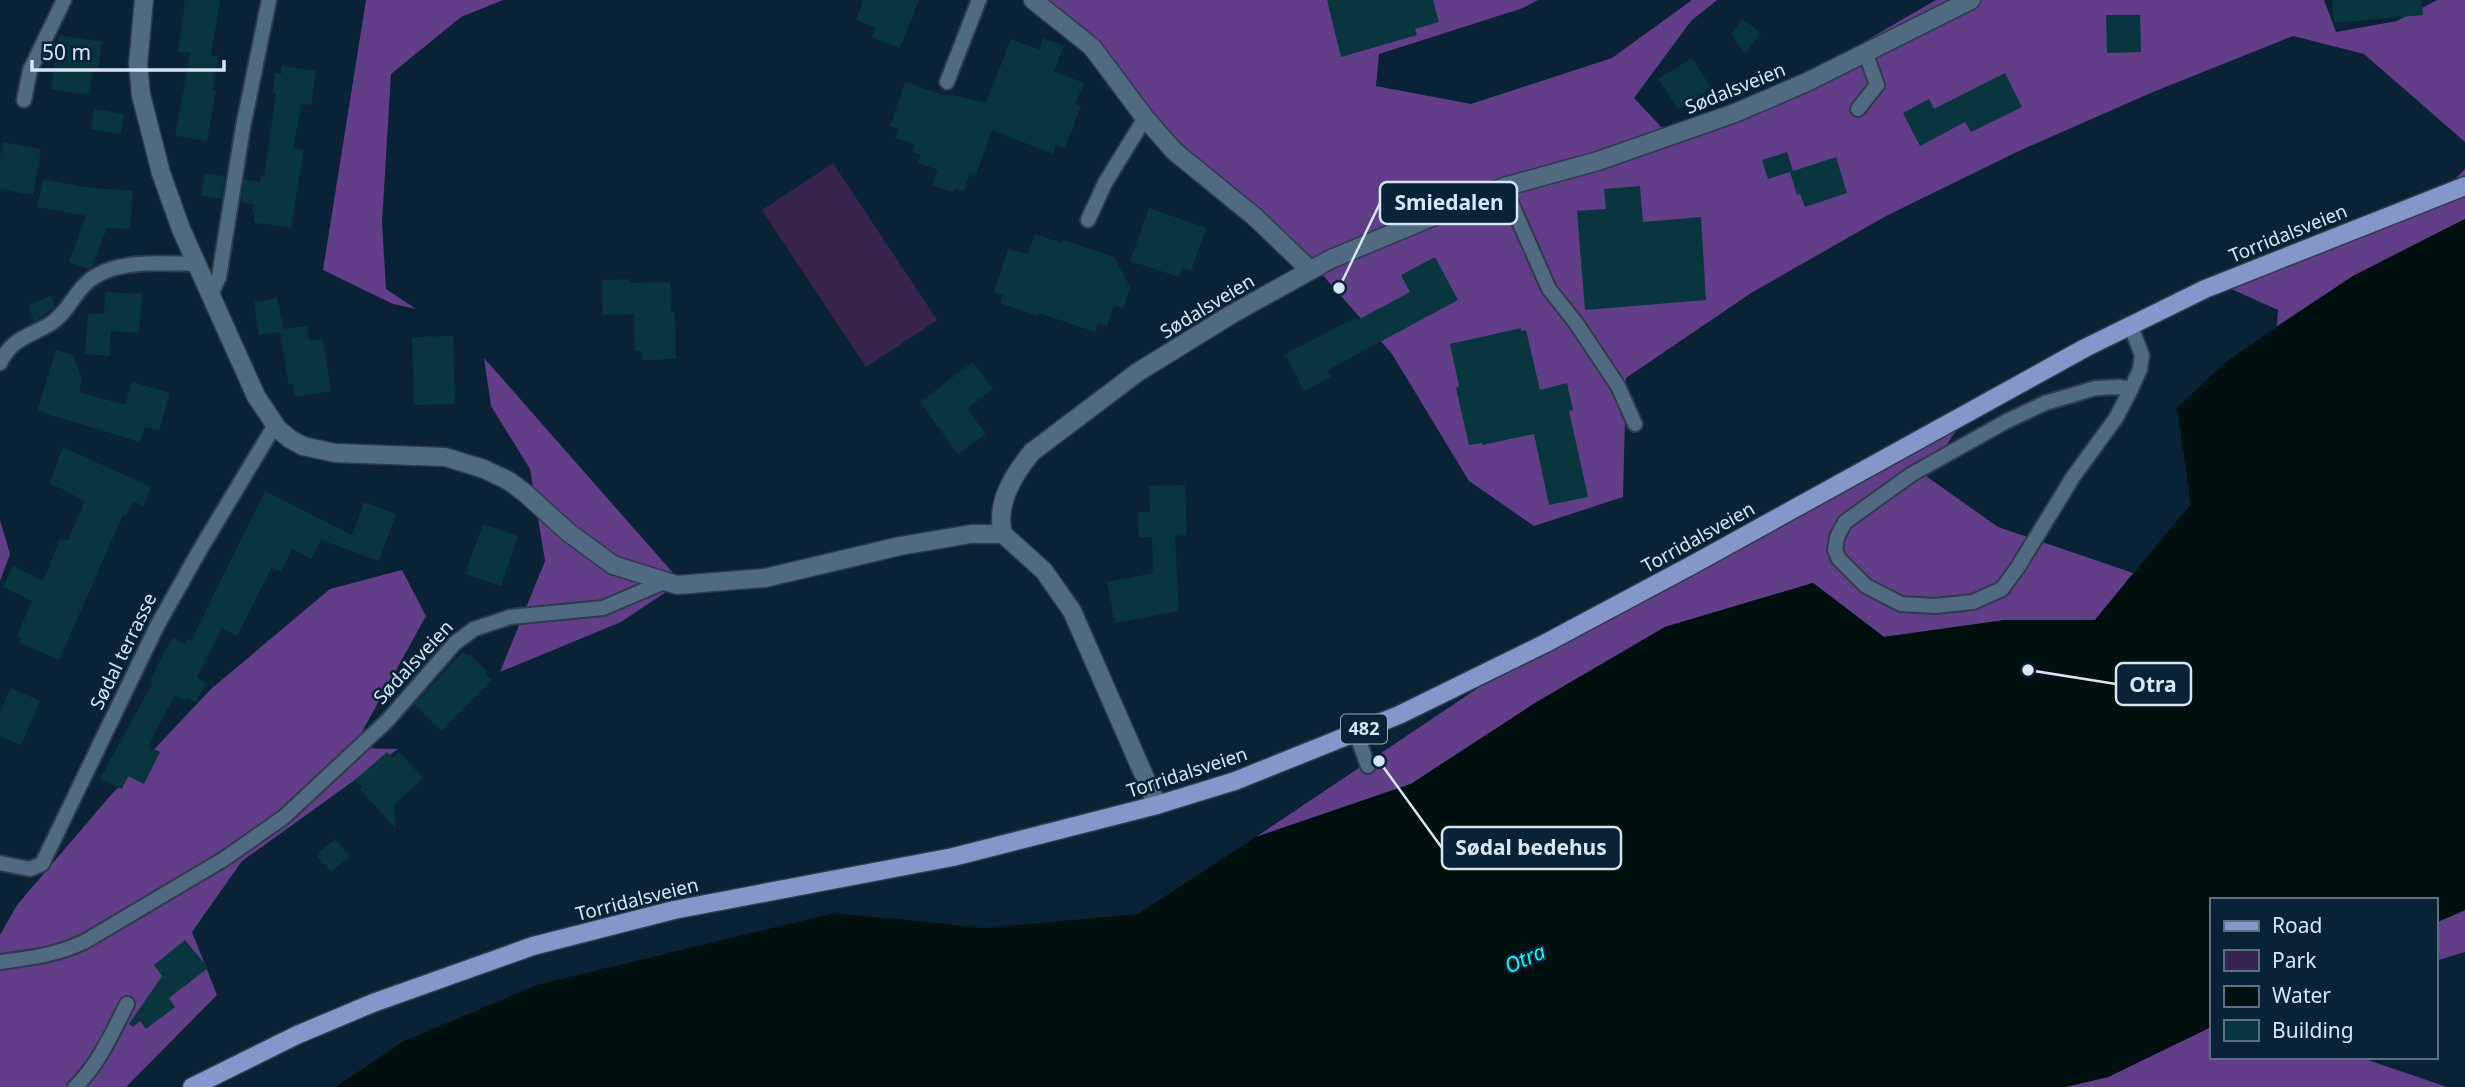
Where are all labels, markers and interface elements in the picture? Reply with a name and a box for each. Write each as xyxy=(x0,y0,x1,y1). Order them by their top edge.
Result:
scale bar xyxy=(32,28,224,72)
text: 50 m xyxy=(42,38,91,66)
street label: Sødalsveien xyxy=(1681,56,1789,120)
callout: Smiedalen xyxy=(1380,182,1517,224)
text: Smiedalen xyxy=(1394,188,1504,216)
street label: Torridalsveien xyxy=(2225,197,2351,269)
street label: Sødalsveien xyxy=(1155,268,1259,344)
street label: Torridalsveien xyxy=(1637,495,1759,579)
street label: Sødal terrasse xyxy=(84,588,162,714)
street label: Sødalsveien xyxy=(367,614,459,710)
callout: Otra xyxy=(2116,663,2191,705)
text: Otra xyxy=(2129,670,2177,698)
road number: 482 xyxy=(1341,714,1387,744)
street label: Torridalsveien xyxy=(1123,740,1251,804)
callout: Sødal bedehus xyxy=(1442,827,1621,869)
text: Sødal bedehus xyxy=(1455,833,1607,861)
street label: Torridalsveien xyxy=(573,871,701,927)
legend xyxy=(2210,898,2437,1059)
text: Road xyxy=(2272,911,2322,939)
water label: Otra xyxy=(1500,937,1550,979)
text: Park xyxy=(2272,946,2317,974)
text: Water xyxy=(2272,981,2331,1009)
text: Building xyxy=(2272,1016,2354,1044)

